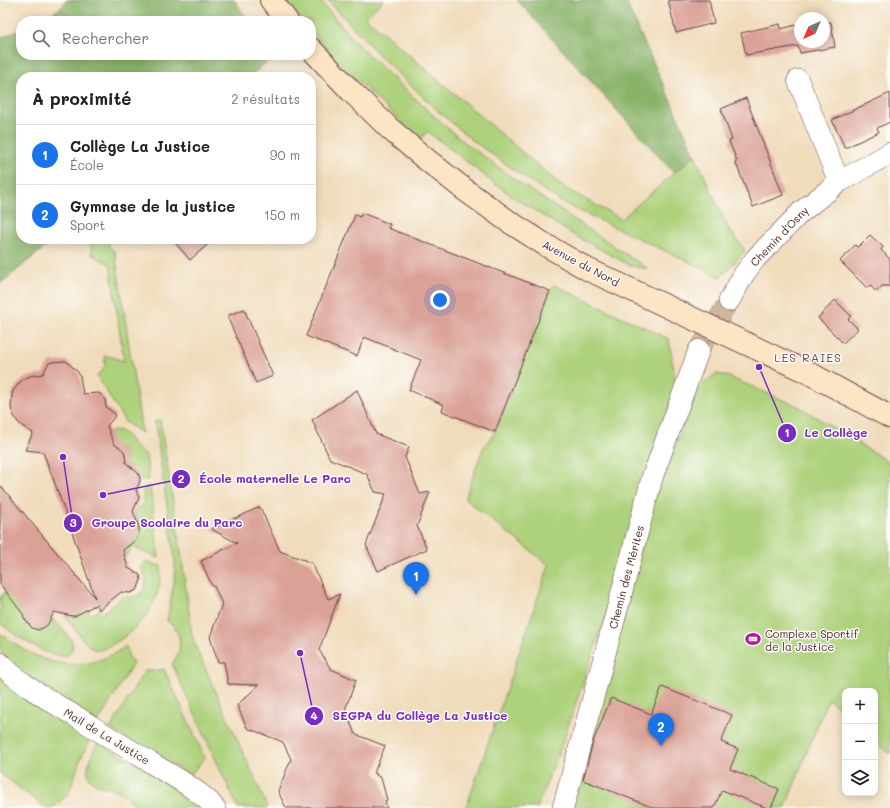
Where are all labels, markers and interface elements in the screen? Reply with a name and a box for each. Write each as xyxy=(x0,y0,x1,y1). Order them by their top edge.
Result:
north arrow xyxy=(794,12,830,48)
search box xyxy=(16,16,316,60)
icon: search xyxy=(30,27,52,49)
text: Rechercher xyxy=(62,28,149,48)
text: À proximité xyxy=(32,87,131,109)
text: 2 résultats xyxy=(231,90,300,107)
text: Collège La Justice xyxy=(70,136,210,156)
text: 1 xyxy=(42,146,48,163)
text: 90 m xyxy=(270,146,300,163)
text: École xyxy=(70,156,104,173)
text: Gymnase de la justice xyxy=(70,196,235,216)
street label: Chemin d'Osny xyxy=(747,203,812,269)
text: 2 xyxy=(41,206,49,223)
text: 150 m xyxy=(264,206,300,223)
text: Sport xyxy=(70,216,105,233)
street label: Avenue du Nord xyxy=(540,236,622,290)
your location xyxy=(430,290,450,310)
district label: LES RAIES xyxy=(774,349,842,365)
callout: Le Collège xyxy=(777,421,876,445)
text: 1 xyxy=(784,424,790,440)
text: Le Collège xyxy=(805,424,867,440)
callout: École maternelle Le Parc xyxy=(171,467,359,491)
text: 2 xyxy=(178,470,185,486)
text: École maternelle Le Parc xyxy=(199,470,351,486)
callout: Groupe Scolaire du Parc xyxy=(63,511,250,535)
text: 3 xyxy=(69,514,77,530)
text: Groupe Scolaire du Parc xyxy=(92,514,242,530)
street label: Chemin des Mérites xyxy=(605,524,647,630)
pin: 1 xyxy=(403,562,429,595)
place label: Complexe Sportif de la Justice xyxy=(765,626,859,654)
sports icon: Complexe Sportif de la Justice xyxy=(744,630,762,648)
map controls xyxy=(842,688,878,796)
button: + xyxy=(842,688,878,724)
street label: Mail de La Justice xyxy=(61,704,153,768)
callout: SEGPA du Collège La Justice xyxy=(304,704,515,728)
text: 4 xyxy=(310,707,318,723)
text: SEGPA du Collège La Justice xyxy=(332,707,508,723)
pin: 2 xyxy=(648,713,674,746)
button: − xyxy=(842,724,878,760)
button: layers xyxy=(842,760,878,796)

